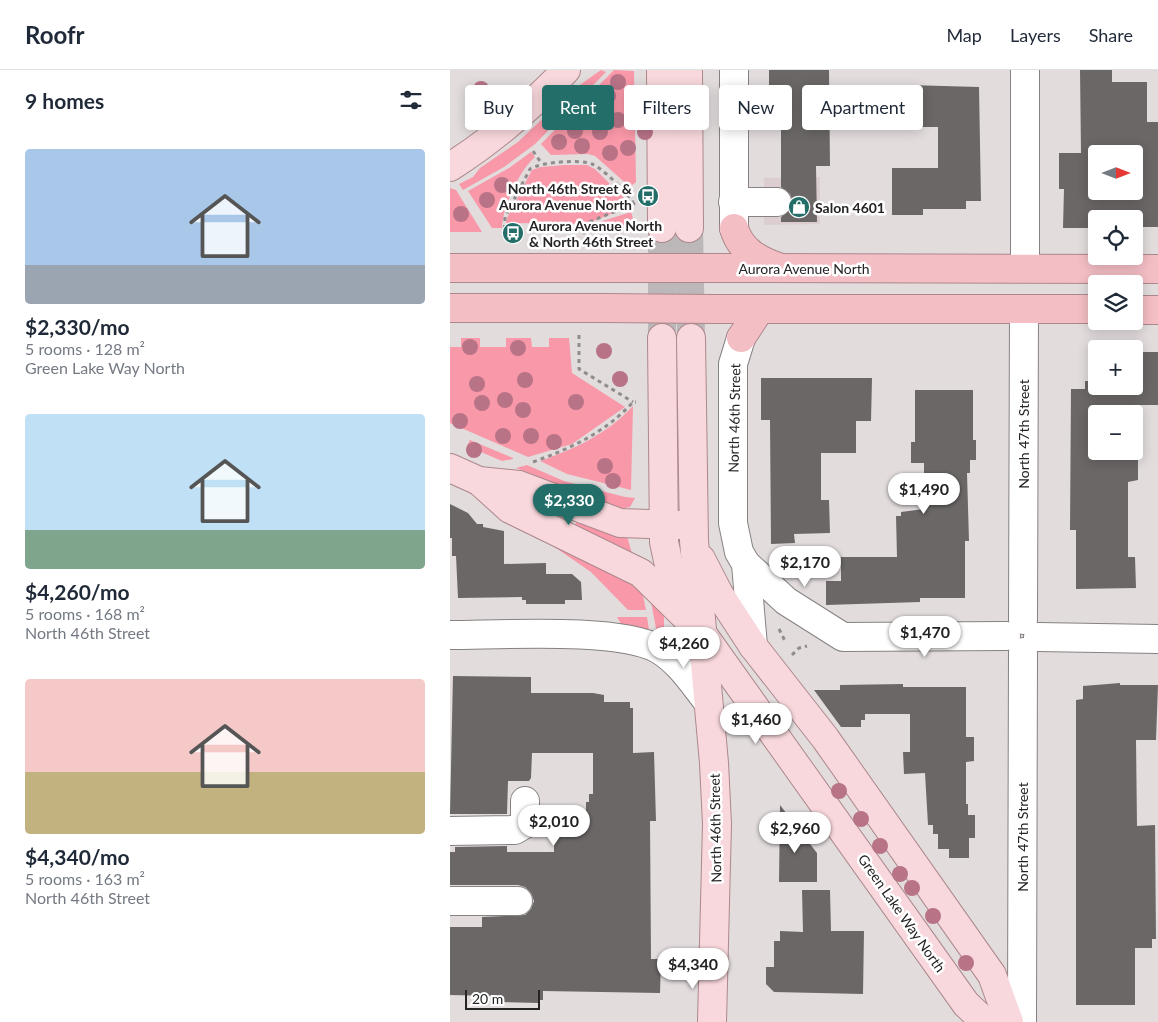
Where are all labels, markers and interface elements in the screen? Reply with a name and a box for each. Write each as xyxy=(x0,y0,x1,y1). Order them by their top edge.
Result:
text: Roofr xyxy=(25,20,84,49)
text: Map xyxy=(946,24,982,46)
text: Layers xyxy=(1010,24,1061,46)
text: Share xyxy=(1089,24,1133,46)
chip: Buy xyxy=(465,85,532,130)
chip: Rent xyxy=(542,85,614,130)
chip: Filters xyxy=(624,85,709,130)
chip: New xyxy=(719,85,792,130)
chip: Apartment xyxy=(802,85,923,130)
icon: filters xyxy=(397,86,425,114)
text: 9 homes xyxy=(25,88,104,113)
north arrow xyxy=(1088,145,1142,200)
map controls xyxy=(1088,145,1143,460)
place label: North 46th Street & Aurora Avenue North xyxy=(498,180,633,213)
icon: home xyxy=(180,181,270,271)
bus stop icon: North 46th Street & Aurora Avenue North xyxy=(636,184,660,208)
shop icon: Salon 4601 xyxy=(787,195,811,219)
place label: Salon 4601 xyxy=(815,199,885,216)
button: locate xyxy=(1088,210,1143,265)
place label: Aurora Avenue North & North 46th Street xyxy=(528,217,662,250)
bus stop icon: Aurora Avenue North & North 46th Street xyxy=(501,221,525,245)
street label: Aurora Avenue North xyxy=(738,260,870,277)
button: layers xyxy=(1088,275,1143,330)
text: $2,330/mo xyxy=(25,314,130,339)
text: 5 rooms · 128 m² xyxy=(25,339,145,358)
button: + xyxy=(1088,340,1143,395)
text: Green Lake Way North xyxy=(25,358,185,377)
street label: North 46th Street xyxy=(725,363,743,473)
street label: North 47th Street xyxy=(1015,379,1032,489)
button: − xyxy=(1088,405,1143,460)
icon: home xyxy=(180,446,270,536)
pin: $1,490 xyxy=(883,472,965,515)
text: $1,490 xyxy=(899,479,949,498)
pin: $2,330 xyxy=(528,484,610,526)
text: $2,330 xyxy=(544,490,594,509)
pin: $2,170 xyxy=(764,546,846,588)
text: $2,170 xyxy=(780,552,830,571)
text: $4,260/mo xyxy=(25,579,130,604)
text: 5 rooms · 168 m² xyxy=(25,604,145,623)
pin: $1,470 xyxy=(884,616,966,658)
text: $1,470 xyxy=(900,622,950,641)
text: North 46th Street xyxy=(25,623,150,642)
pin: $4,260 xyxy=(643,626,725,669)
text: $4,260 xyxy=(659,633,709,652)
pin: $1,460 xyxy=(715,702,797,745)
text: $1,460 xyxy=(731,709,781,728)
icon: home xyxy=(180,711,270,801)
street label: North 46th Street xyxy=(706,773,724,883)
street label: North 47th Street xyxy=(1014,782,1031,892)
pin: $2,010 xyxy=(513,804,595,847)
text: $2,010 xyxy=(529,811,579,830)
pin: $2,960 xyxy=(754,812,836,854)
text: $2,960 xyxy=(770,818,820,837)
text: $4,340/mo xyxy=(25,844,130,869)
street label: Green Lake Way North xyxy=(855,851,949,975)
text: 5 rooms · 163 m² xyxy=(25,869,145,888)
text: North 46th Street xyxy=(25,888,150,907)
pin: $4,340 xyxy=(652,948,734,990)
text: $4,340 xyxy=(668,954,718,973)
scale bar xyxy=(465,987,540,1010)
text: 20 m xyxy=(472,990,503,1007)

